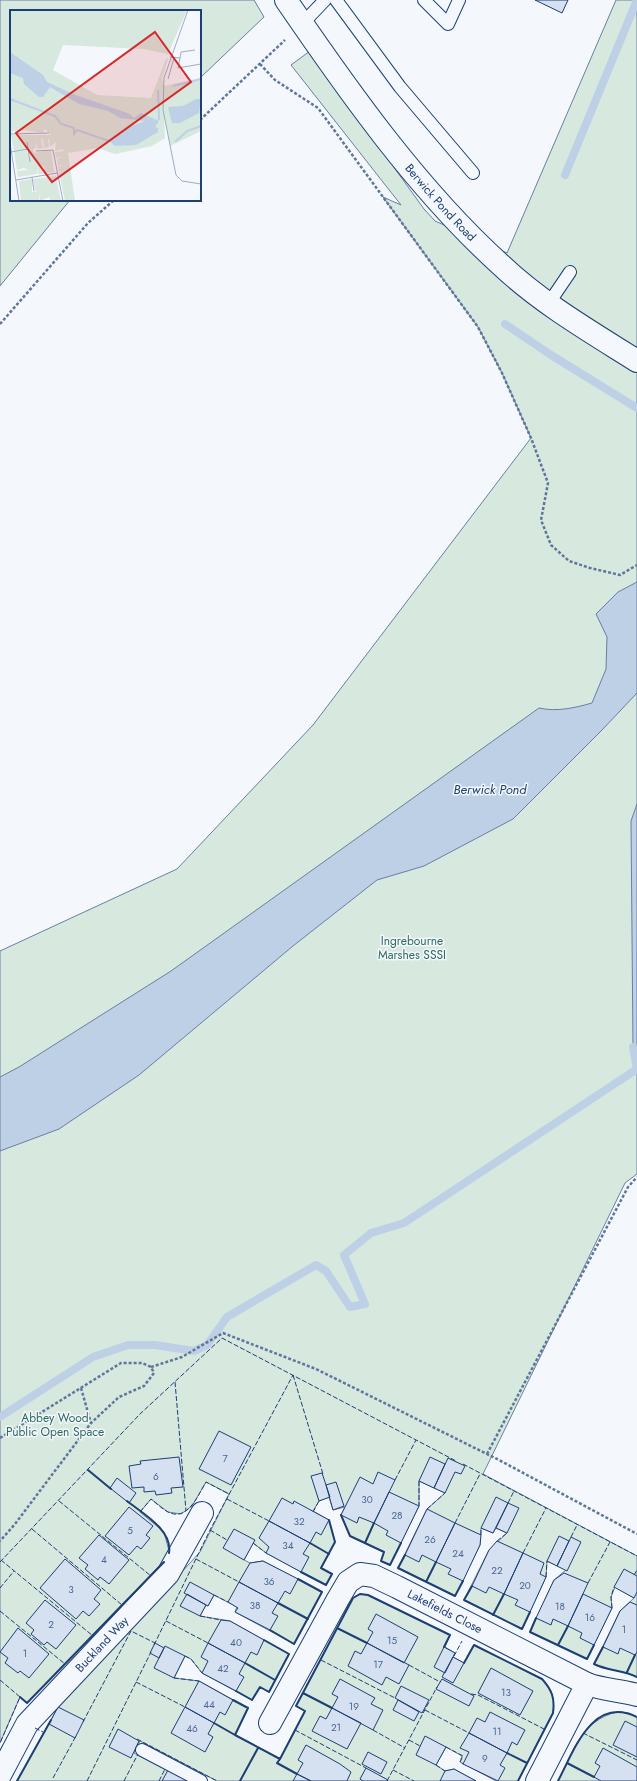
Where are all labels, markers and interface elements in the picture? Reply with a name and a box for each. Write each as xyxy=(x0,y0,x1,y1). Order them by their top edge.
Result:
inset map xyxy=(10,10,201,201)
street label: Berwick Pond Road xyxy=(401,160,480,245)
water label: Berwick Pond xyxy=(454,780,527,799)
park label: Ingrebourne Marshes SSSI xyxy=(378,932,446,964)
park label: Abbey Wood Public Open Space xyxy=(6,1409,104,1441)
house number: 7 xyxy=(222,1451,228,1466)
house number: 6 xyxy=(153,1469,159,1484)
house number: 30 xyxy=(361,1492,373,1507)
house number: 28 xyxy=(391,1508,403,1523)
house number: 32 xyxy=(293,1514,305,1529)
house number: 5 xyxy=(127,1523,133,1538)
house number: 26 xyxy=(424,1532,436,1547)
house number: 34 xyxy=(282,1538,294,1553)
house number: 24 xyxy=(452,1546,464,1561)
house number: 4 xyxy=(101,1552,107,1567)
house number: 22 xyxy=(491,1563,503,1578)
house number: 36 xyxy=(263,1574,275,1589)
house number: 20 xyxy=(519,1578,531,1593)
house number: 3 xyxy=(68,1582,74,1597)
street label: Lakefields Close xyxy=(404,1585,485,1638)
house number: 38 xyxy=(250,1598,260,1613)
house number: 18 xyxy=(555,1599,565,1614)
house number: 16 xyxy=(585,1610,595,1625)
street label: Buckland Way xyxy=(71,1612,133,1676)
house number: 2 xyxy=(48,1617,54,1632)
house number: 1 xyxy=(622,1622,626,1637)
house number: 15 xyxy=(387,1633,397,1648)
house number: 40 xyxy=(230,1635,242,1650)
house number: 1 xyxy=(23,1646,27,1661)
house number: 17 xyxy=(373,1657,384,1672)
house number: 42 xyxy=(217,1661,229,1676)
house number: 13 xyxy=(501,1685,512,1700)
house number: 44 xyxy=(203,1697,215,1712)
house number: 19 xyxy=(349,1699,359,1714)
house number: 21 xyxy=(331,1720,341,1735)
house number: 46 xyxy=(186,1721,198,1736)
house number: 11 xyxy=(493,1724,502,1739)
house number: 9 xyxy=(482,1751,488,1766)

